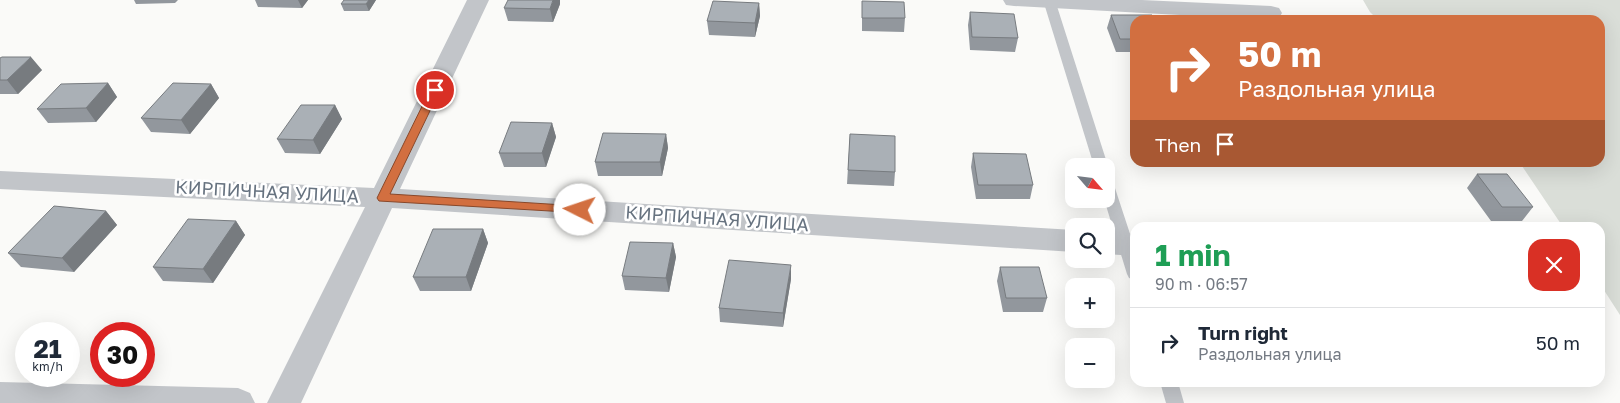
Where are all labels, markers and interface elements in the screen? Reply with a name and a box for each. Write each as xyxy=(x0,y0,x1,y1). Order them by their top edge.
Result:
text: 50 m xyxy=(1238,33,1321,75)
icon: right xyxy=(1155,35,1220,100)
pin xyxy=(414,69,456,111)
text: Раздольная улица xyxy=(1238,75,1435,102)
icon: arrive xyxy=(421,76,449,104)
icon: arrive xyxy=(1211,130,1239,158)
text: Then xyxy=(1155,133,1201,156)
north arrow xyxy=(1065,158,1115,208)
map controls xyxy=(1065,158,1115,388)
street label: КИРПИЧНАЯ УЛИЦА xyxy=(175,175,359,207)
position arrow xyxy=(553,183,605,235)
street label: КИРПИЧНАЯ УЛИЦА xyxy=(625,201,810,235)
button: search xyxy=(1065,218,1115,268)
text: 1 min xyxy=(1155,237,1231,273)
button: close xyxy=(1528,239,1580,291)
text: 90 m · 06:57 xyxy=(1155,274,1248,294)
button: + xyxy=(1065,278,1115,328)
text: Turn right xyxy=(1198,321,1288,344)
speed limit sign: 30 xyxy=(90,322,155,387)
icon: right xyxy=(1155,329,1183,357)
text: 50 m xyxy=(1536,331,1580,354)
text: 21 xyxy=(33,333,62,364)
button: − xyxy=(1065,338,1115,388)
text: Раздольная улица xyxy=(1198,344,1342,364)
text: km/h xyxy=(32,359,63,374)

